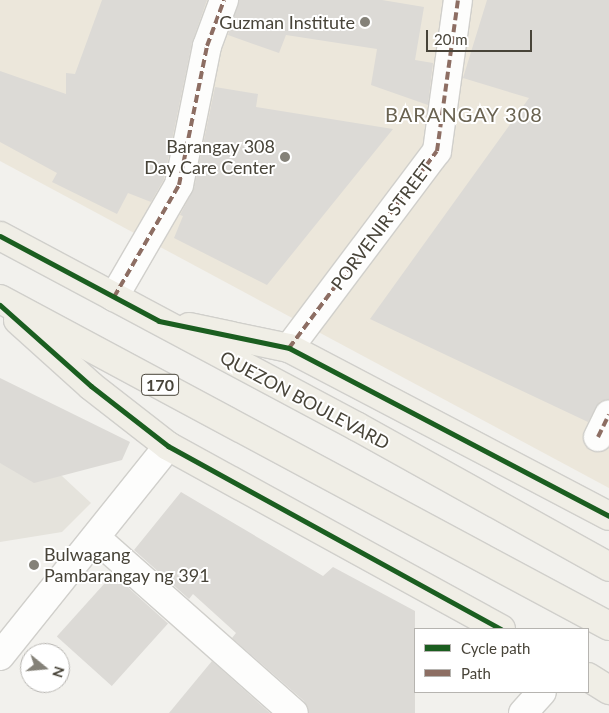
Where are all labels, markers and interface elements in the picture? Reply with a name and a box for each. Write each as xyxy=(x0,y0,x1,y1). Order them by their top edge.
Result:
place label: Guzman Institute xyxy=(219,11,355,33)
marker: Guzman Institute xyxy=(359,16,371,28)
scale bar xyxy=(429,20,535,52)
text: 20 m xyxy=(434,30,468,48)
district label: BARANGAY 308 xyxy=(383,102,545,126)
place label: Barangay 308 Day Care Center xyxy=(144,136,275,178)
marker: Barangay 308 Day Care Center xyxy=(279,151,291,163)
street label: PORVENIR STREET xyxy=(326,156,438,294)
street label: QUEZON BOULEVARD xyxy=(217,346,393,454)
road number: 170 xyxy=(140,372,180,398)
place label: Bulwagang Pambarangay ng 391 xyxy=(44,544,210,586)
marker: Bulwagang Pambarangay ng 391 xyxy=(28,559,40,571)
legend xyxy=(414,628,589,693)
text: Cycle path xyxy=(461,639,530,657)
north arrow xyxy=(20,643,70,693)
text: Path xyxy=(461,664,491,682)
text: N xyxy=(49,665,69,680)

